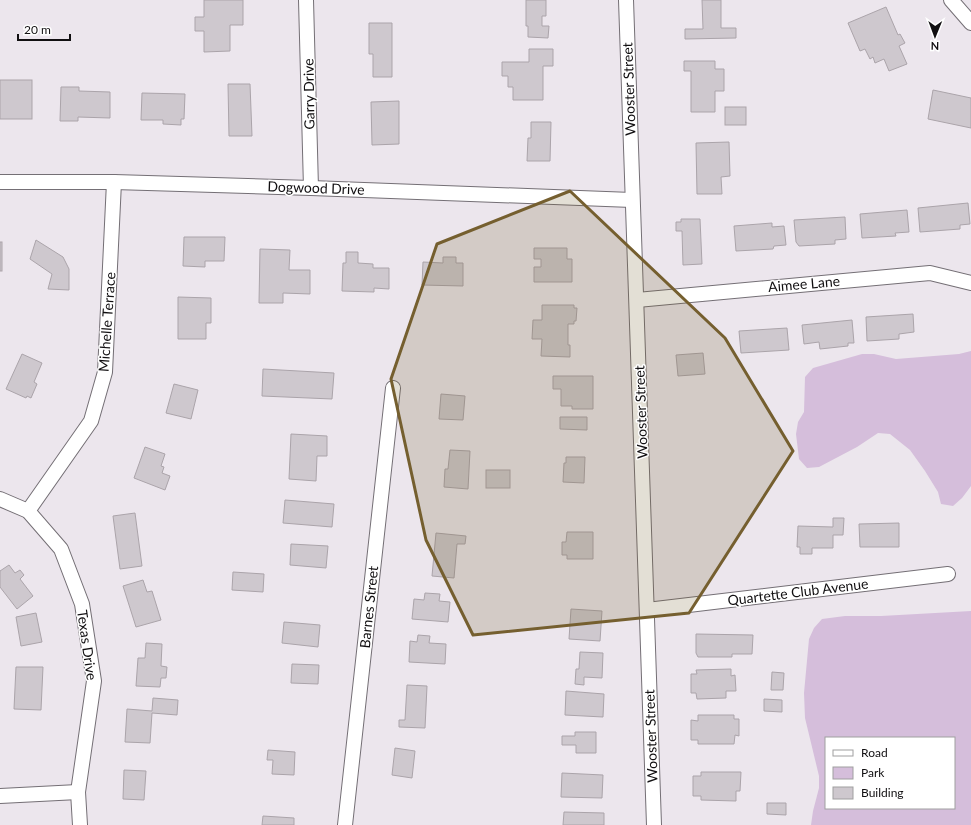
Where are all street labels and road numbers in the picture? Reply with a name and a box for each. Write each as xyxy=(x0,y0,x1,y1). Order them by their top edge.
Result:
street label: Wooster Street xyxy=(618,42,639,136)
street label: Garry Drive xyxy=(299,58,318,130)
street label: Dogwood Drive xyxy=(267,177,365,198)
street label: Michelle Terrace xyxy=(95,271,118,373)
street label: Aimee Lane xyxy=(767,272,841,295)
street label: Wooster Street xyxy=(630,365,651,459)
street label: Barnes Street xyxy=(356,565,381,649)
street label: Quartette Club Avenue xyxy=(727,574,869,609)
street label: Texas Drive xyxy=(74,609,101,681)
street label: Wooster Street xyxy=(640,689,661,783)

